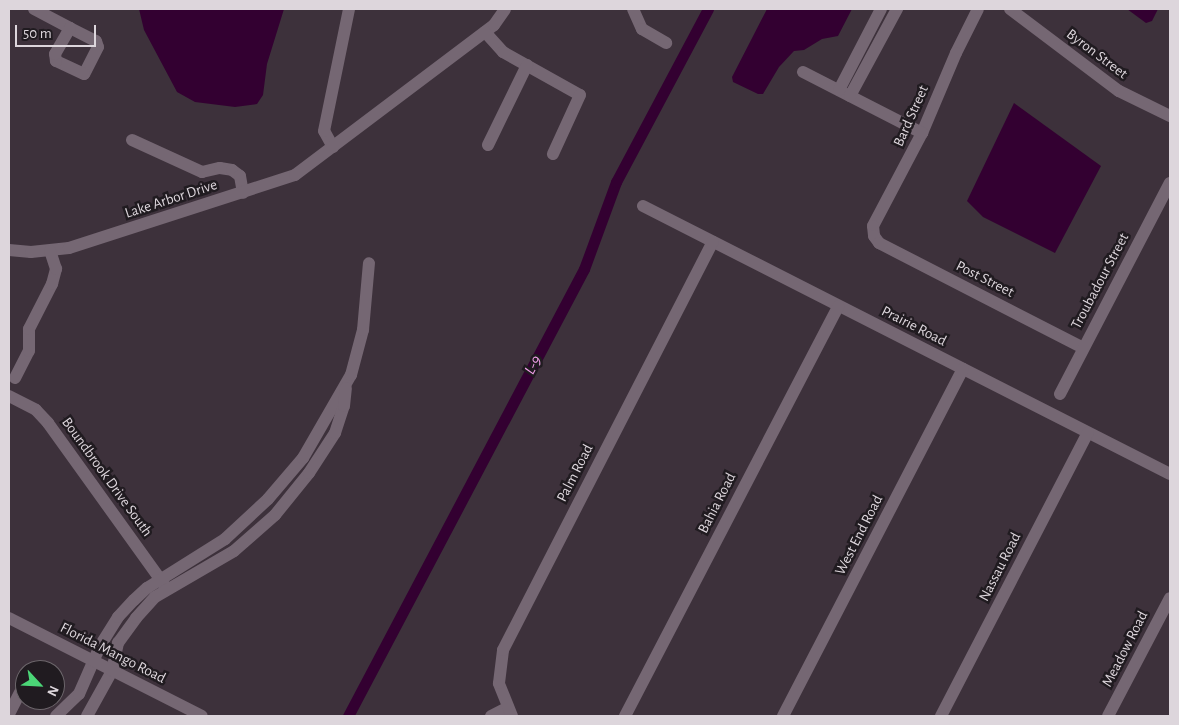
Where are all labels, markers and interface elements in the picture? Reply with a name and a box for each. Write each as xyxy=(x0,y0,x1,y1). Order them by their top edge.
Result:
scale bar xyxy=(18,15,99,47)
street label: Byron Street xyxy=(1063,25,1131,83)
text: 50 m xyxy=(23,26,52,41)
street label: Bard Street xyxy=(890,83,932,149)
street label: Lake Arbor Drive xyxy=(123,176,219,222)
street label: Troubadour Street xyxy=(1067,230,1133,332)
street label: Post Street xyxy=(953,257,1017,301)
street label: Prairie Road xyxy=(878,302,950,350)
water label: L-9 xyxy=(520,352,546,378)
street label: Boundbrook Drive South xyxy=(58,414,156,540)
street label: Palm Road xyxy=(553,441,597,505)
street label: Bahia Road xyxy=(694,470,740,536)
street label: West End Road xyxy=(831,492,887,578)
street label: Nassau Road xyxy=(975,530,1025,604)
street label: Meadow Road xyxy=(1098,608,1152,690)
street label: Florida Mango Road xyxy=(57,619,169,687)
north arrow xyxy=(15,660,65,710)
text: N xyxy=(44,684,61,698)

